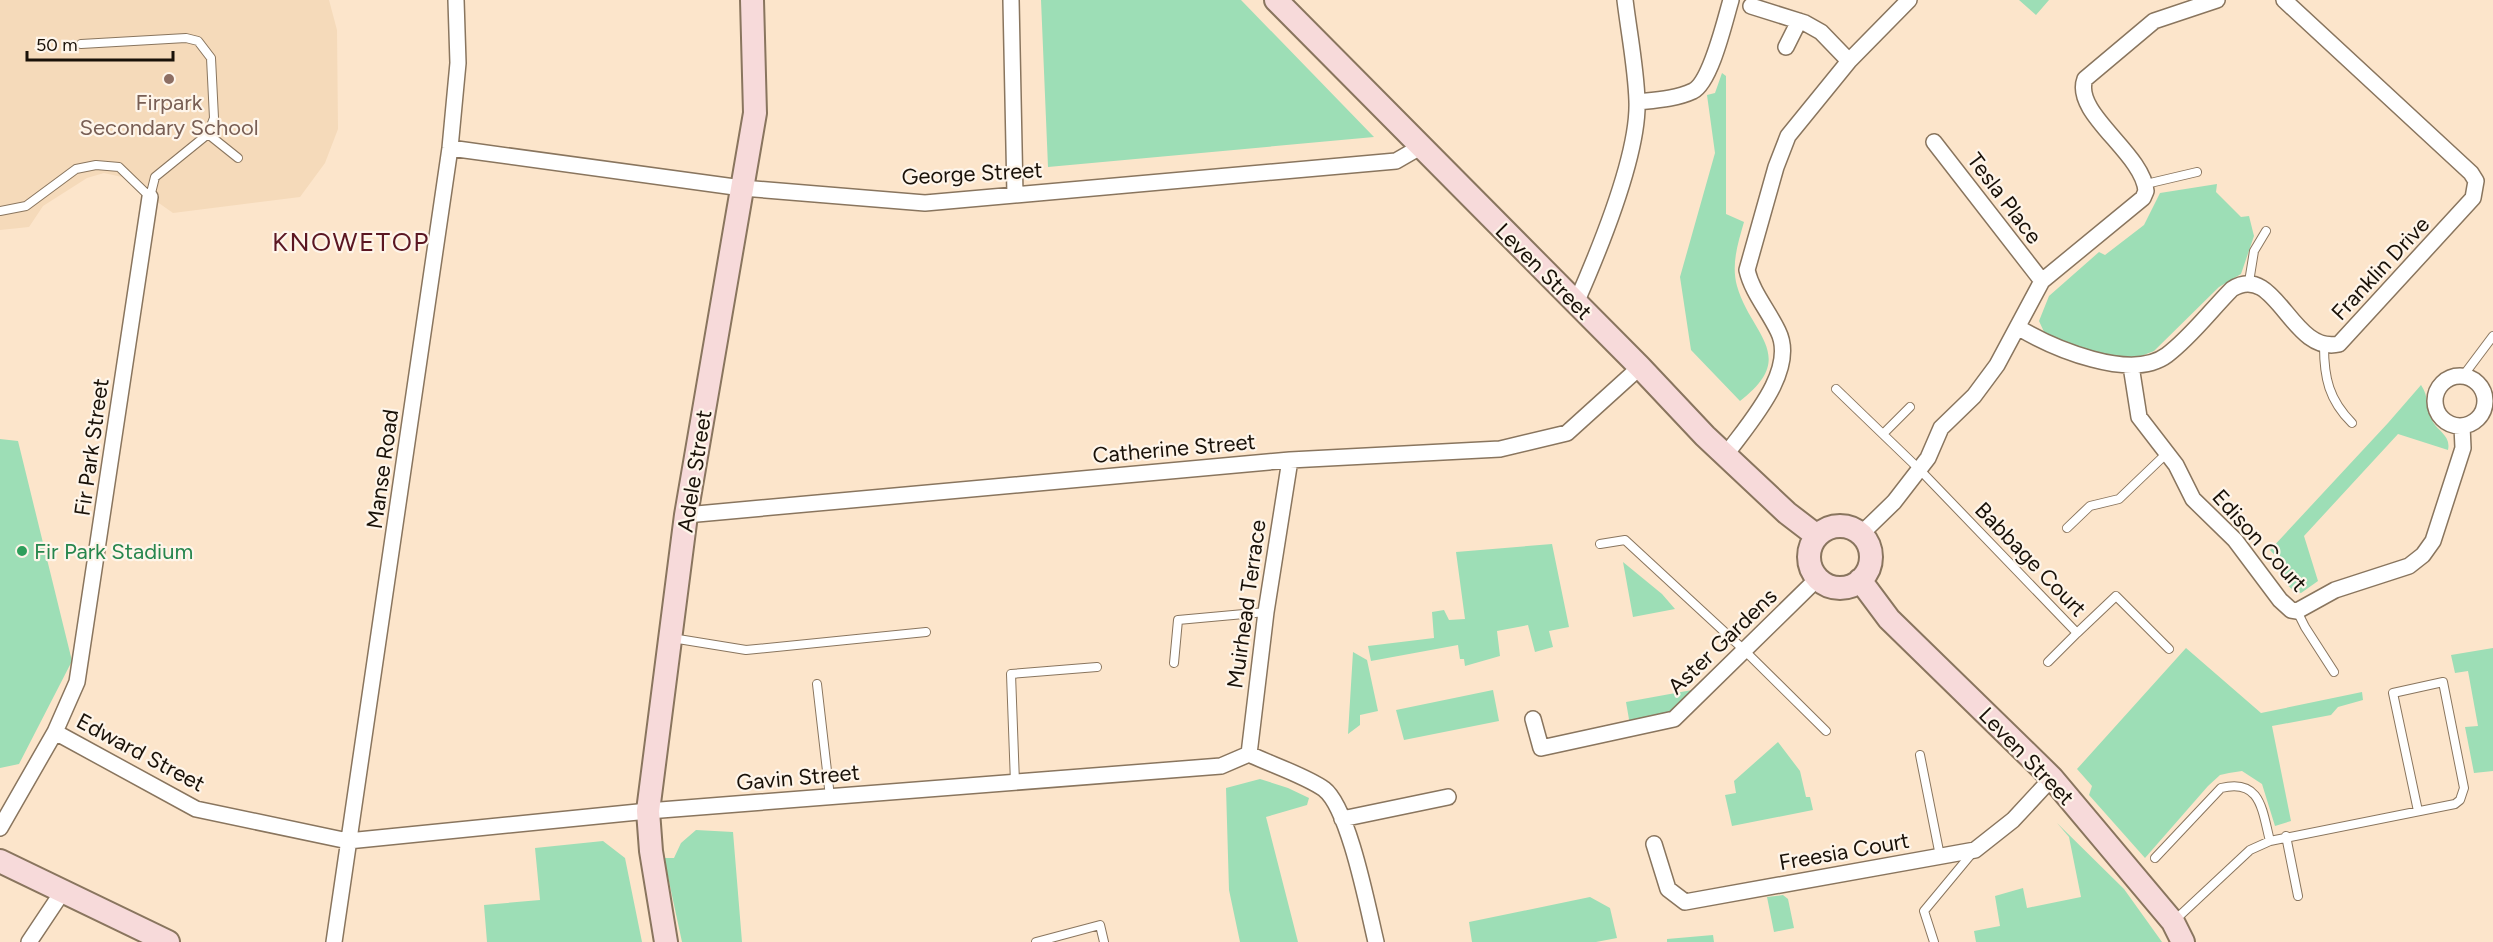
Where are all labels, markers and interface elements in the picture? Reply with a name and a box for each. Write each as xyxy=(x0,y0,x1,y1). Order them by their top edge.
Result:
scale bar xyxy=(27,24,172,62)
text: 50 m xyxy=(36,34,78,56)
marker: Firpark Secondary School xyxy=(162,72,176,86)
place label: Firpark Secondary School xyxy=(79,89,259,141)
street label: Tesla Place xyxy=(1962,147,2048,249)
street label: George Street xyxy=(901,156,1043,191)
street label: Franklin Drive xyxy=(2326,211,2435,326)
street label: Leven Street xyxy=(1490,217,1598,325)
district label: KNOWETOP xyxy=(272,226,430,258)
street label: Fir Park Street xyxy=(68,376,115,518)
street label: Manse Road xyxy=(361,408,404,531)
street label: Adele Street xyxy=(671,408,717,534)
street label: Catherine Street xyxy=(1091,428,1257,469)
street label: Edison Court xyxy=(2207,484,2313,597)
street label: Babbage Court xyxy=(1969,496,2092,622)
street label: Muirhead Terrace xyxy=(1221,518,1272,690)
place label: Fir Park Stadium xyxy=(34,538,193,565)
marker: Fir Park Stadium xyxy=(15,544,29,558)
street label: Aster Gardens xyxy=(1662,583,1782,700)
street label: Leven Street xyxy=(1973,702,2080,811)
street label: Edward Street xyxy=(72,707,210,798)
street label: Gavin Street xyxy=(735,759,861,796)
street label: Freesia Court xyxy=(1777,827,1911,876)

